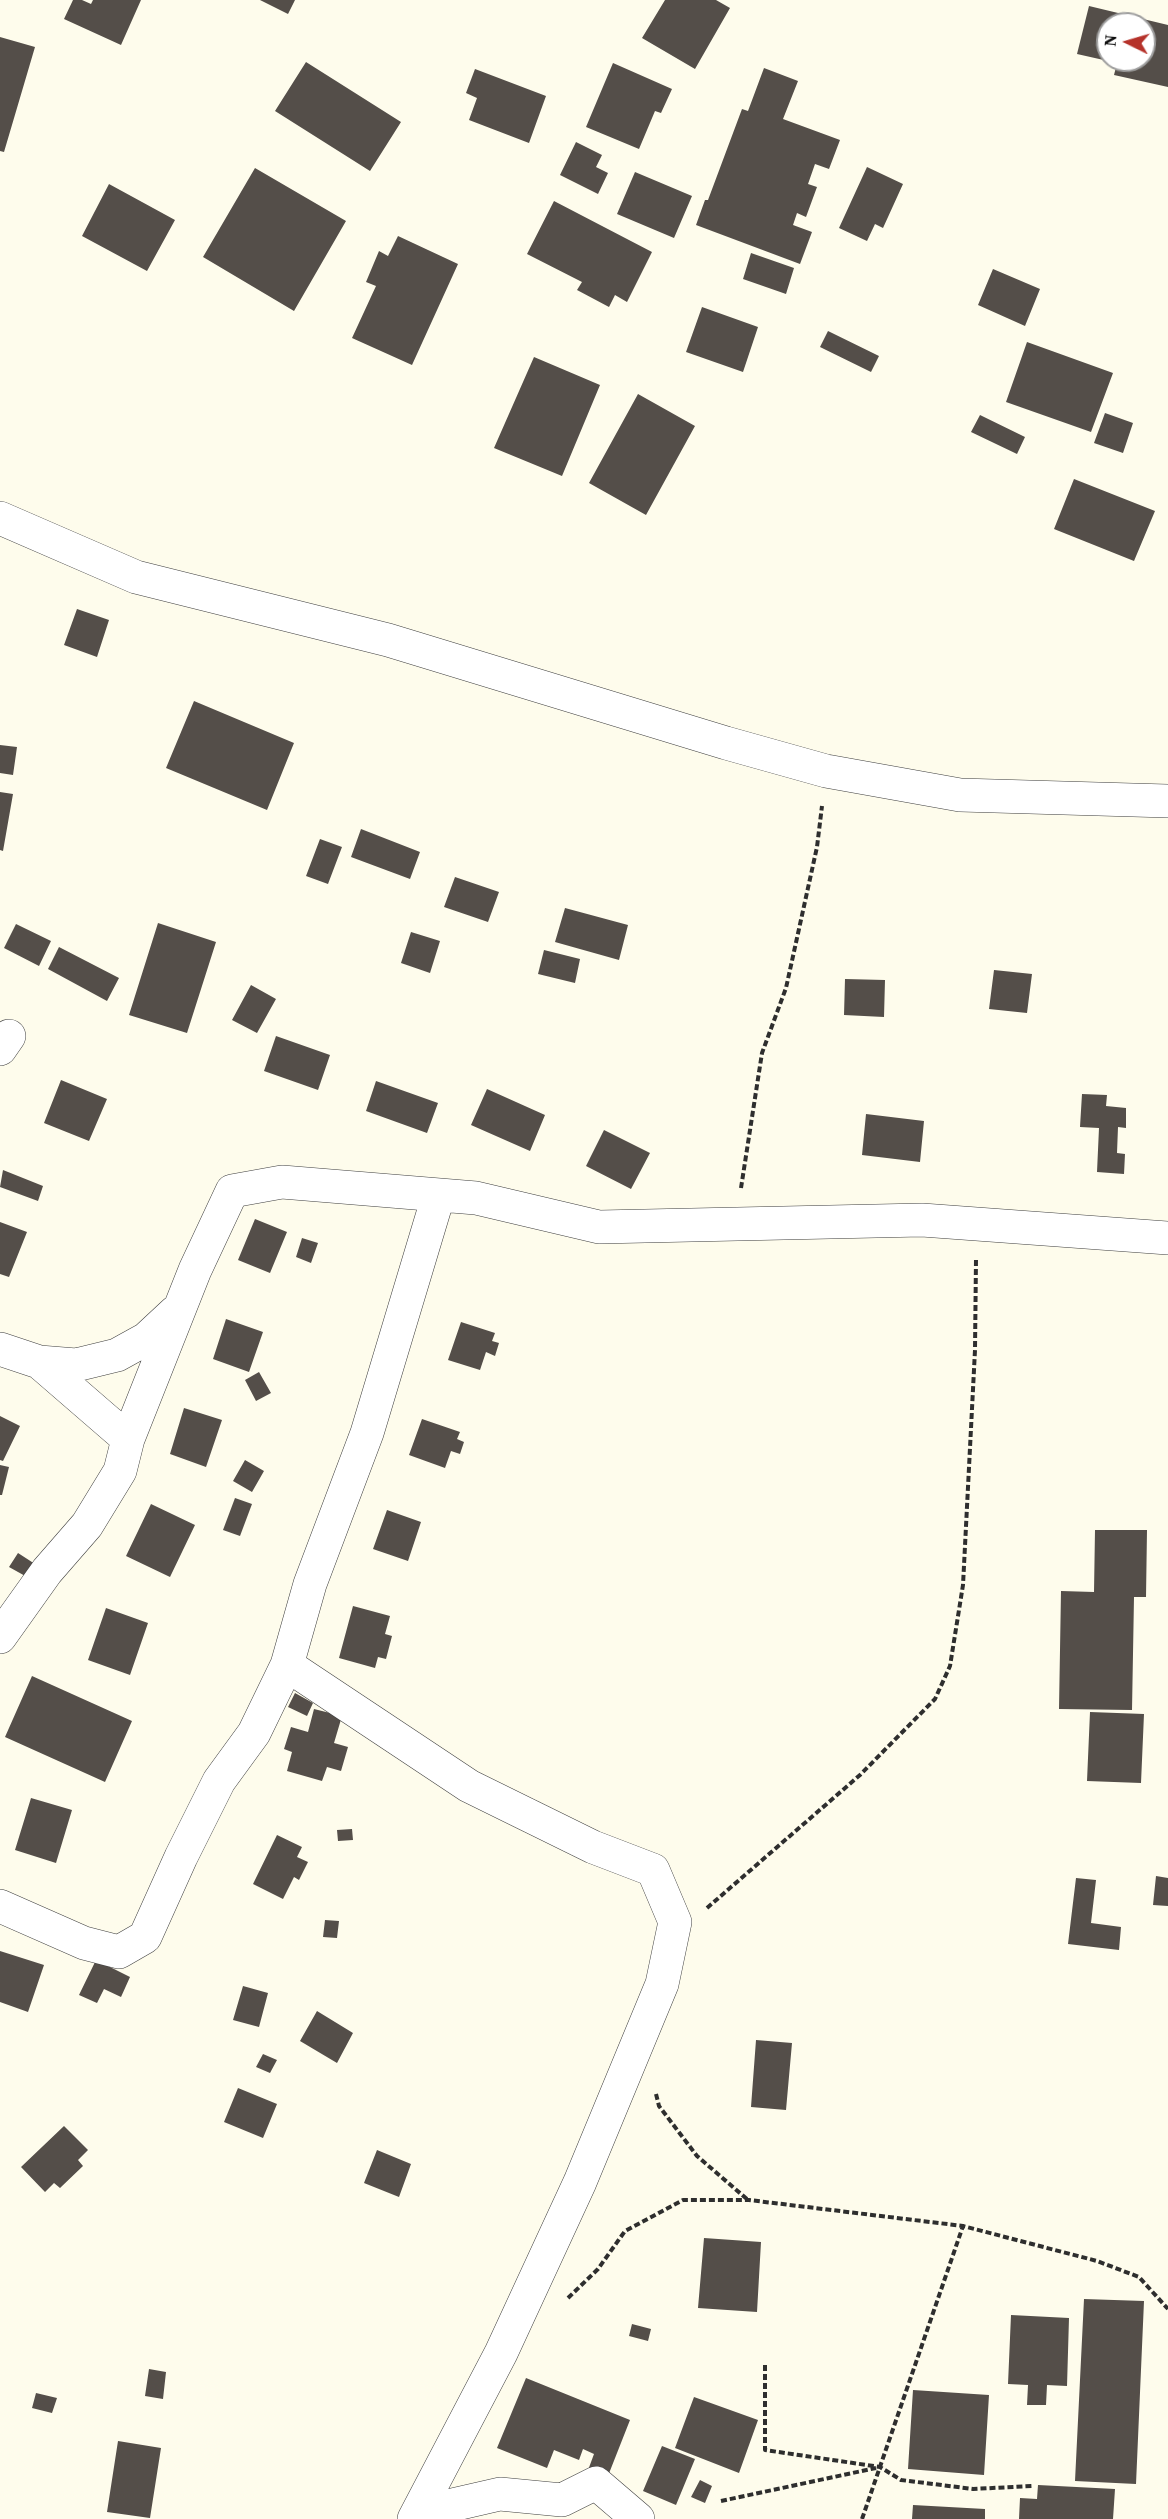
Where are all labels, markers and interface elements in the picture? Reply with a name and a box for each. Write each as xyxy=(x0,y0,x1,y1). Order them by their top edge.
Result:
north arrow xyxy=(1096,12,1156,72)
text: N xyxy=(1099,34,1122,47)

